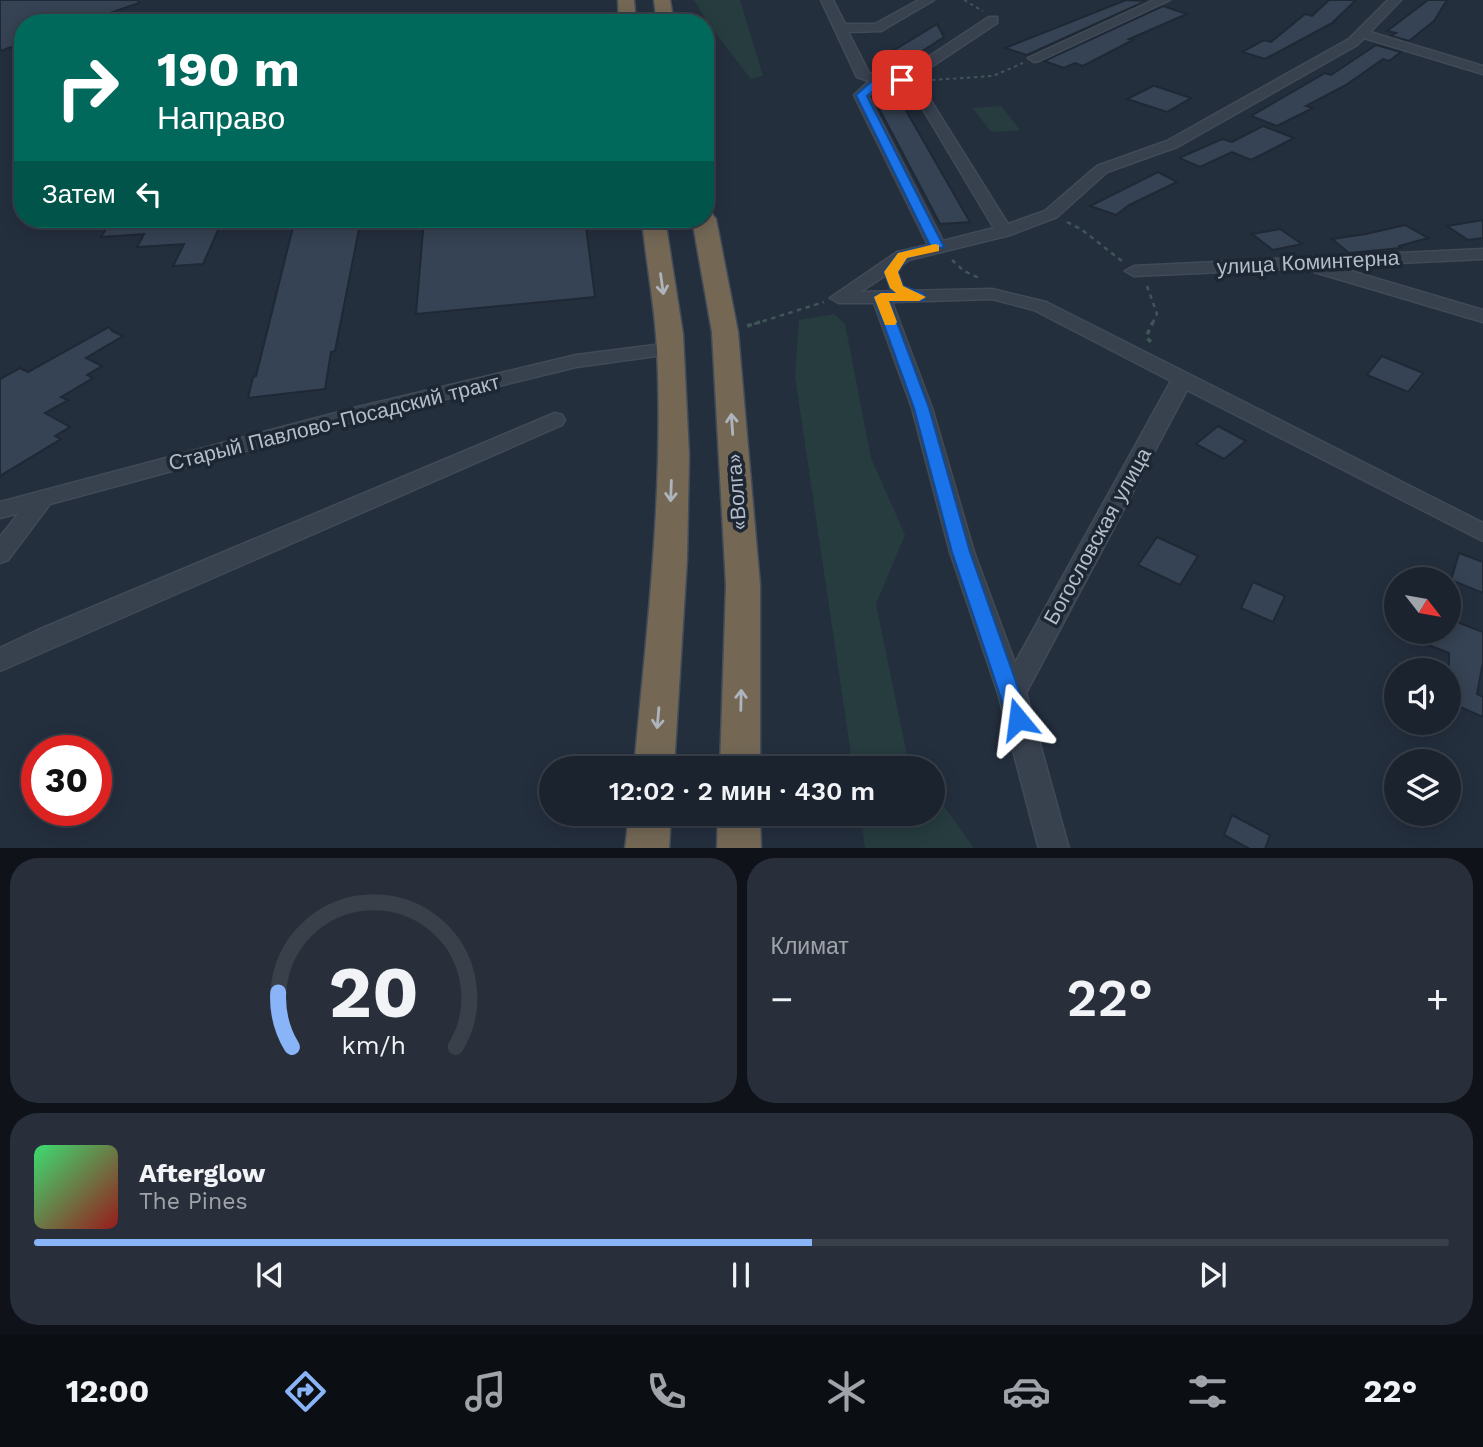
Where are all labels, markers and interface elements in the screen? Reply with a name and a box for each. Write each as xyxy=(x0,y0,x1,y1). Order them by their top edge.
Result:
text: 190 m xyxy=(157,40,300,98)
icon: right xyxy=(42,42,133,133)
pin xyxy=(872,50,932,110)
icon: arrive xyxy=(883,61,921,99)
text: Направо xyxy=(157,99,285,137)
icon: left xyxy=(130,175,168,213)
text: Затем xyxy=(42,179,116,209)
street label: улица Коминтерна xyxy=(1216,245,1400,279)
one-way arrow xyxy=(656,272,669,295)
street label: Старый Павлово-Посадский тракт xyxy=(166,369,503,475)
one-way arrow xyxy=(725,413,738,436)
street label: Богословская улица xyxy=(1038,443,1156,629)
street label: «Волга» xyxy=(721,453,751,531)
one-way arrow xyxy=(664,479,678,502)
north arrow xyxy=(1384,567,1461,644)
map controls xyxy=(1384,567,1461,826)
button: sound xyxy=(1384,658,1461,735)
position arrow xyxy=(981,682,1055,756)
one-way arrow xyxy=(734,689,748,712)
one-way arrow xyxy=(651,706,664,729)
speed limit sign: 30 xyxy=(21,735,112,826)
button: layers xyxy=(1384,749,1461,826)
text: 12:02 · 2 мин · 430 m xyxy=(609,776,875,806)
text: Климат xyxy=(771,933,849,960)
text: 20 xyxy=(328,949,418,1035)
text: 22° xyxy=(1066,968,1153,1029)
text: − xyxy=(771,977,793,1021)
text: + xyxy=(1426,977,1449,1021)
text: km/h xyxy=(341,1030,405,1059)
text: Afterglow xyxy=(139,1158,265,1188)
text: The Pines xyxy=(139,1188,248,1215)
icon: previous xyxy=(251,1256,289,1294)
icon: pause xyxy=(722,1256,760,1294)
icon: next xyxy=(1194,1256,1232,1294)
icon: directions xyxy=(281,1367,330,1416)
icon: music xyxy=(461,1367,510,1416)
icon: phone xyxy=(642,1367,691,1416)
icon: climate xyxy=(822,1367,871,1416)
icon: car xyxy=(1002,1367,1051,1416)
icon: filters xyxy=(1183,1367,1232,1416)
text: 12:00 xyxy=(66,1372,149,1410)
text: 22° xyxy=(1363,1372,1417,1410)

